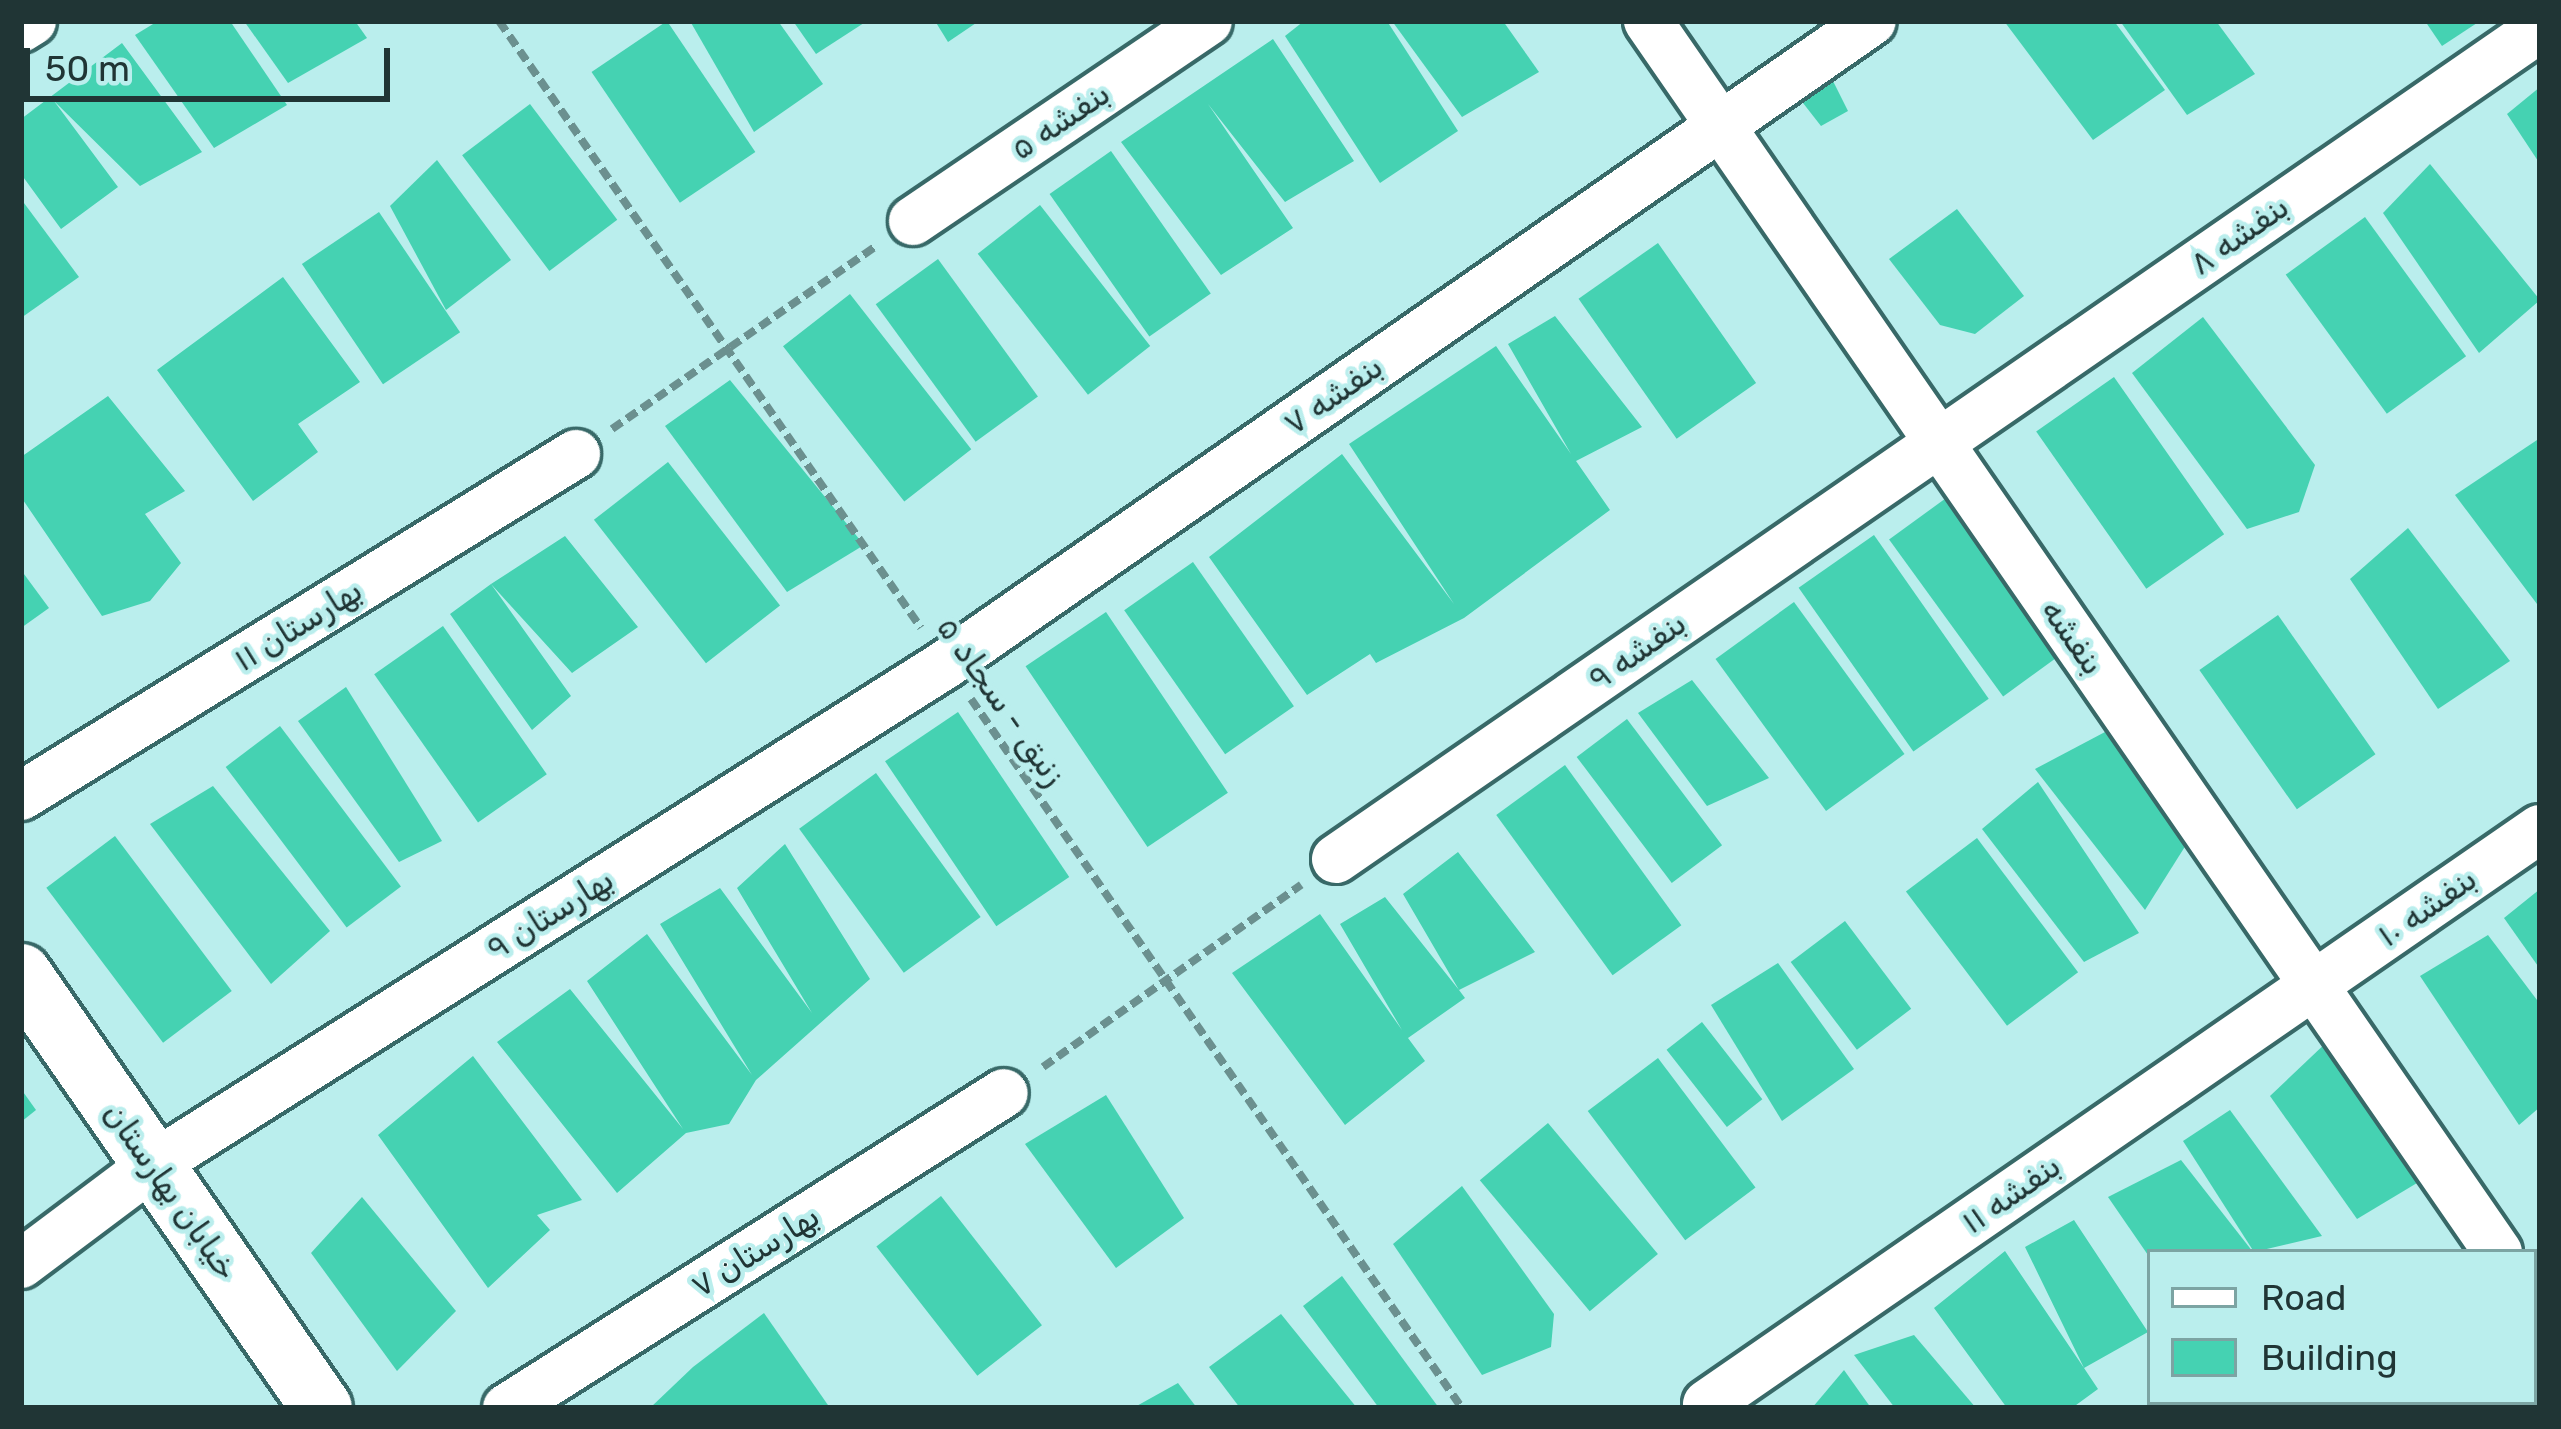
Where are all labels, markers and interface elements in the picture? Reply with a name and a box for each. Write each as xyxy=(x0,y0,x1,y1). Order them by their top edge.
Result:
scale bar xyxy=(30,24,396,98)
text: 50 m xyxy=(45,47,130,90)
street label: بنفشه ۵ xyxy=(1003,73,1117,169)
street label: بنفشه ۸ xyxy=(2182,187,2296,283)
street label: بنفشه ۷ xyxy=(1276,347,1390,443)
street label: بهارستان ۱۱ xyxy=(227,570,369,680)
street label: بنفشه xyxy=(2033,592,2113,682)
street label: بنفشه ۹ xyxy=(1580,603,1694,699)
street label: زنبق - سجاد ۵ xyxy=(928,608,1074,794)
street label: بنفشه ۱۰ xyxy=(2370,859,2484,955)
street label: بهارستان ۹ xyxy=(479,860,621,968)
street label: خیابان بهارستان xyxy=(95,1095,247,1287)
street label: بنفشه ۱۱ xyxy=(1954,1146,2068,1242)
street label: بهارستان ۷ xyxy=(683,1196,827,1306)
legend xyxy=(2147,1249,2537,1405)
text: Road xyxy=(2261,1276,2346,1319)
text: Building xyxy=(2261,1336,2398,1379)

